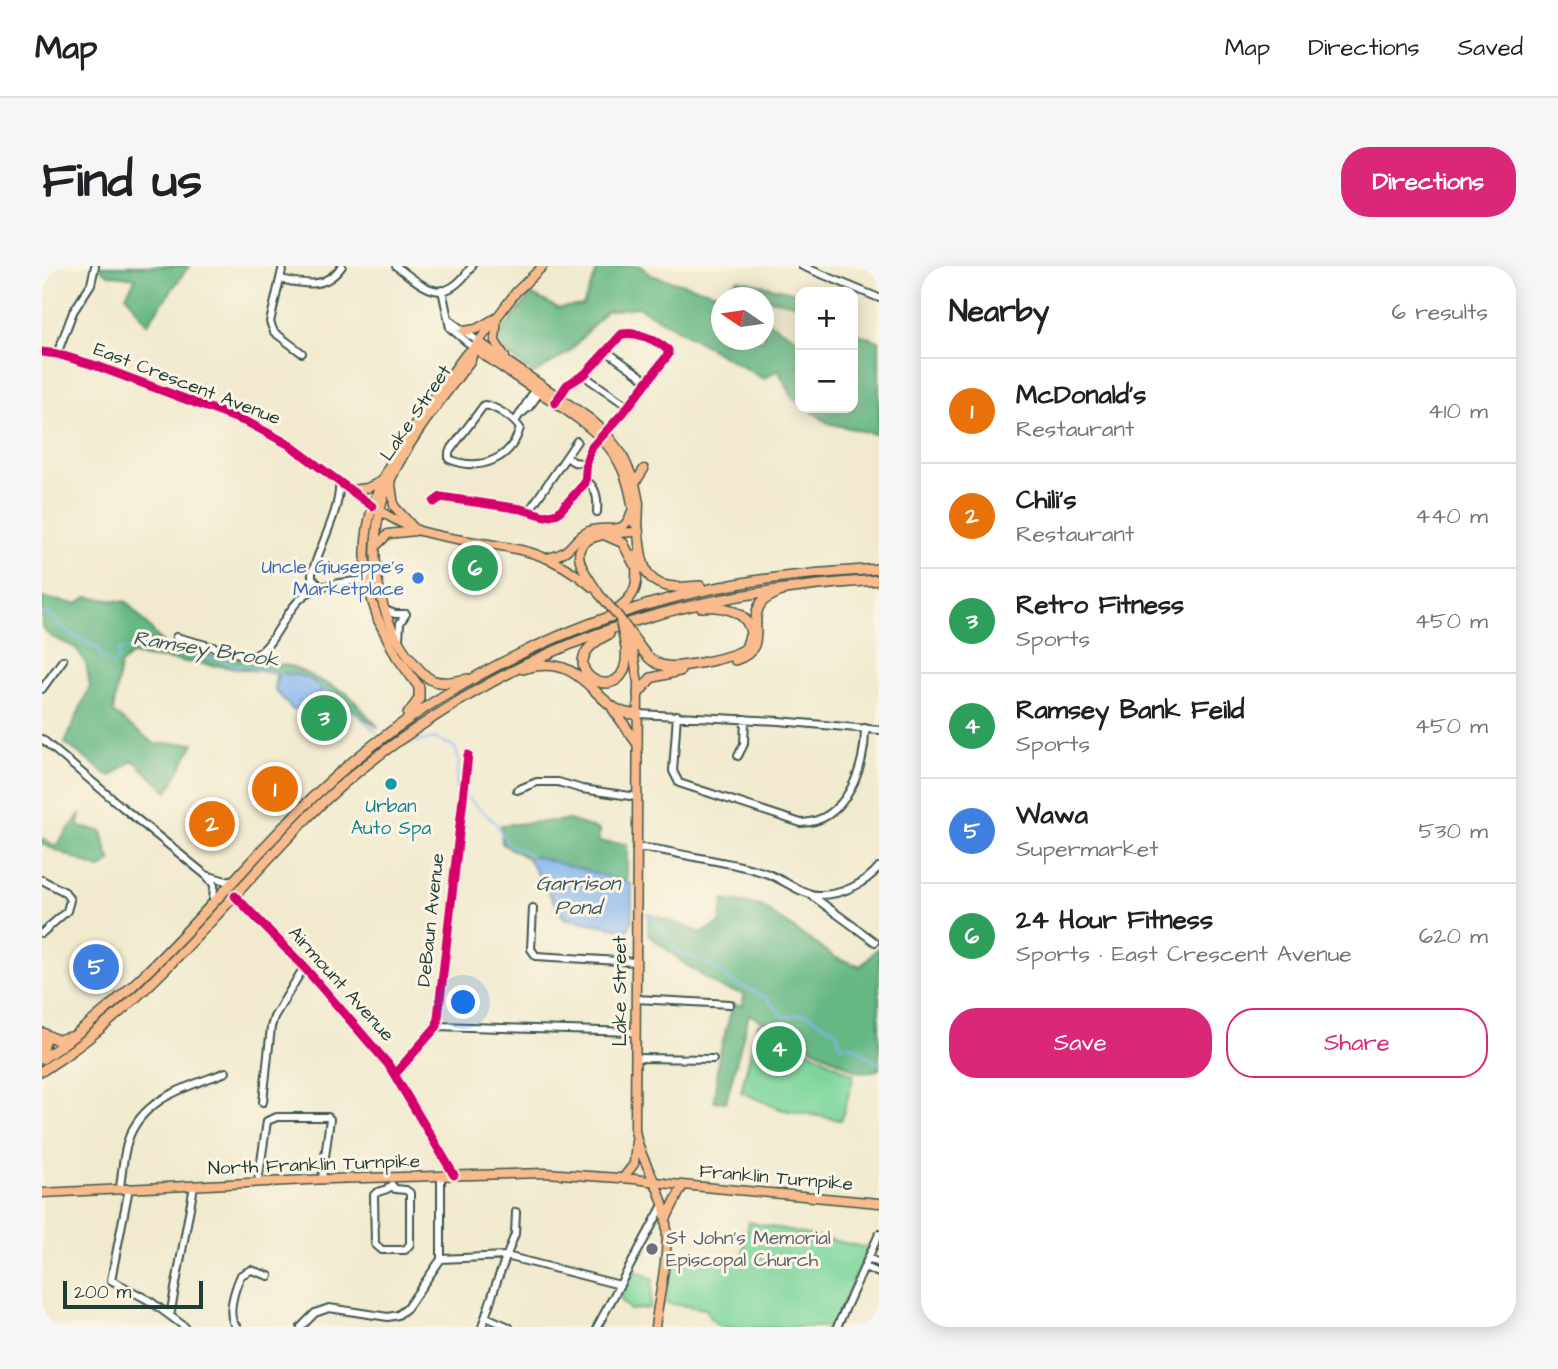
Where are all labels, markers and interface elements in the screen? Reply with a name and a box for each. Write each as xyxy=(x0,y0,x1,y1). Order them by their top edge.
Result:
text: Map xyxy=(35,25,97,71)
text: Map xyxy=(1225,31,1270,65)
text: Directions xyxy=(1308,31,1420,65)
text: Saved xyxy=(1458,31,1523,65)
button: Directions xyxy=(1341,147,1516,217)
text: Find us xyxy=(42,148,202,216)
north arrow xyxy=(711,287,774,350)
map controls xyxy=(795,287,858,413)
button: + xyxy=(795,287,858,350)
text: Nearby xyxy=(949,291,1049,333)
text: 6 results xyxy=(1392,296,1488,328)
street label: East Crescent Avenue xyxy=(90,336,284,432)
button: − xyxy=(795,350,858,413)
street label: Lake Street xyxy=(374,359,458,467)
text: McDonald's xyxy=(1016,377,1146,413)
text: 1 xyxy=(971,395,973,427)
text: 410 m xyxy=(1428,395,1488,427)
text: Restaurant xyxy=(1016,413,1134,445)
text: Chili's xyxy=(1016,482,1077,518)
text: 2 xyxy=(965,500,979,532)
text: 440 m xyxy=(1415,500,1488,532)
text: Restaurant xyxy=(1016,518,1134,550)
pin: 6 xyxy=(452,542,498,594)
place label: Uncle Giuseppe's Marketplace xyxy=(261,554,404,603)
marker: Uncle Giuseppe's Marketplace xyxy=(410,570,426,586)
text: Retro Fitness xyxy=(1016,587,1184,623)
text: 3 xyxy=(966,605,978,637)
text: 450 m xyxy=(1414,605,1488,637)
water label: Ramsey Brook xyxy=(131,623,282,676)
text: Sports xyxy=(1016,623,1090,655)
pin: 3 xyxy=(301,692,347,744)
text: Ramsey Bank Feild xyxy=(1016,692,1244,728)
text: 4 xyxy=(964,710,980,742)
text: 450 m xyxy=(1414,710,1488,742)
text: Sports xyxy=(1016,728,1090,760)
pin: 1 xyxy=(252,763,298,815)
marker: Urban Auto Spa xyxy=(383,776,399,792)
place label: Urban Auto Spa xyxy=(351,793,431,842)
text: Wawa xyxy=(1016,797,1088,833)
pin: 2 xyxy=(189,798,235,850)
text: 5 xyxy=(964,815,980,847)
text: 530 m xyxy=(1418,815,1488,847)
text: Supermarket xyxy=(1016,833,1159,865)
street label: DeBaun Avenue xyxy=(411,852,451,988)
water label: Garrison Pond xyxy=(536,869,622,922)
text: 24 Hour Fitness xyxy=(1016,902,1213,938)
street label: Airmount Avenue xyxy=(282,920,400,1048)
text: 6 xyxy=(965,920,979,952)
text: 620 m xyxy=(1419,920,1488,952)
street label: Lake Street xyxy=(607,935,634,1047)
text: Sports · East Crescent Avenue xyxy=(1016,938,1352,970)
pin: 5 xyxy=(73,941,119,993)
your location xyxy=(446,985,480,1019)
button: Save xyxy=(949,1008,1212,1078)
button: Share xyxy=(1226,1008,1488,1078)
pin: 4 xyxy=(756,1023,802,1075)
street label: North Franklin Turnpike xyxy=(208,1148,420,1182)
street label: Franklin Turnpike xyxy=(698,1158,854,1198)
place label: St John's Memorial Episcopal Church xyxy=(666,1225,831,1274)
marker: St John's Memorial Episcopal Church xyxy=(644,1241,660,1257)
scale bar xyxy=(63,1278,203,1310)
text: 200 m xyxy=(74,1279,131,1306)

